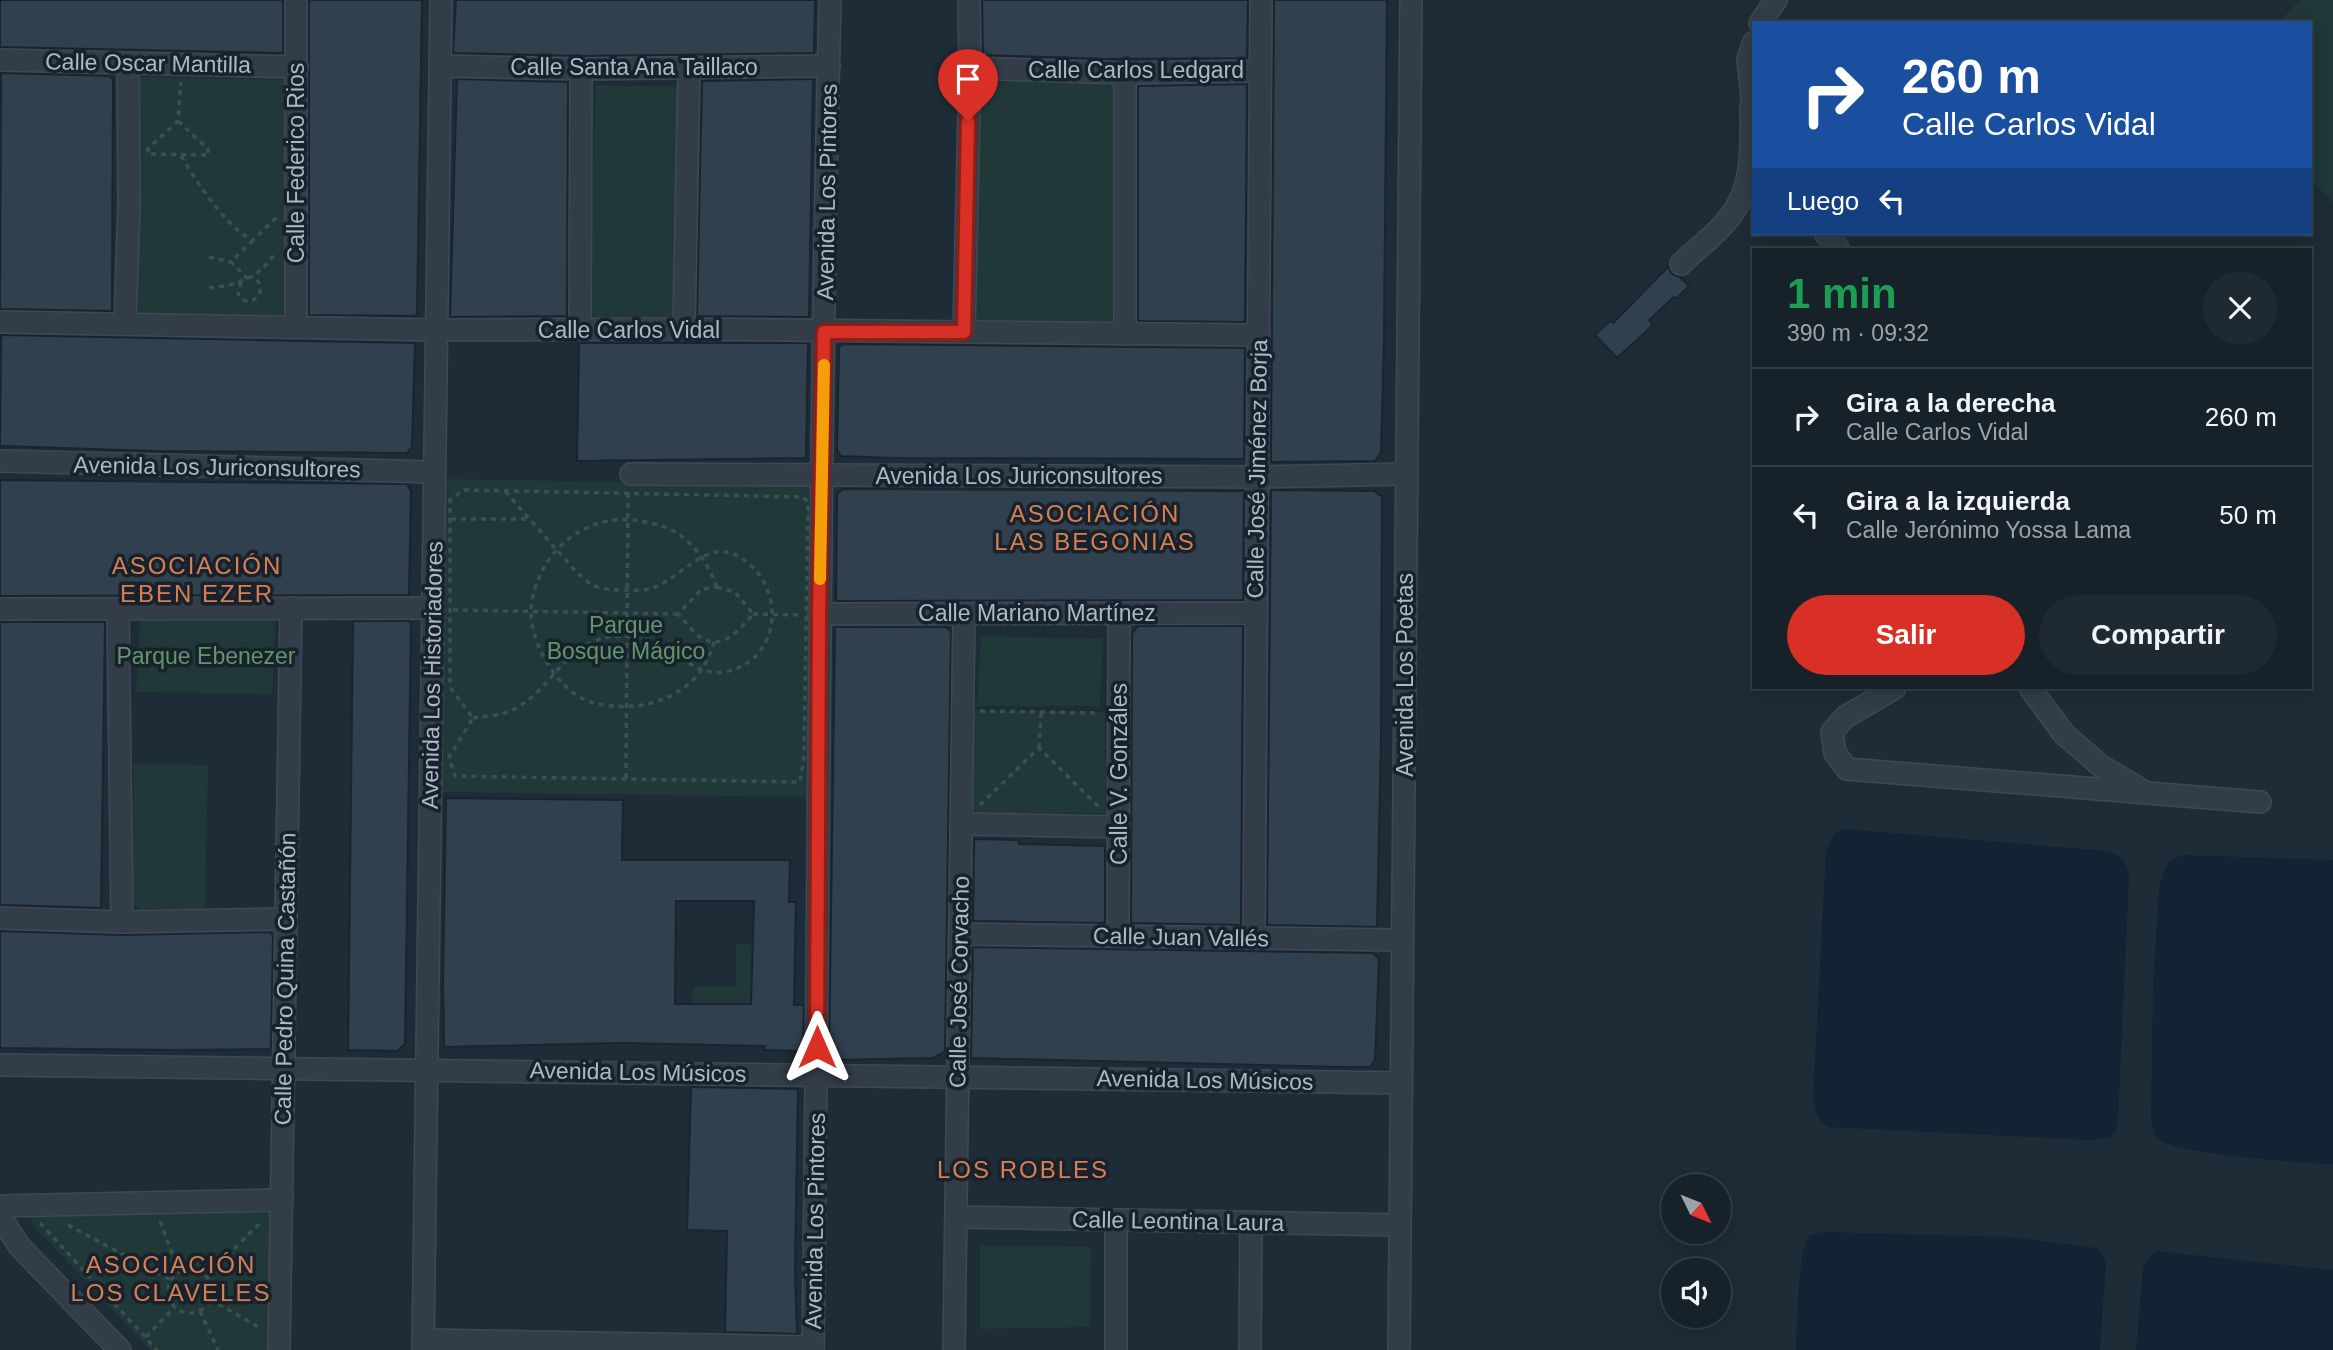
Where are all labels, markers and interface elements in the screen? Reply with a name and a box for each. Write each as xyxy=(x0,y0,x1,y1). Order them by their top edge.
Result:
street label: Calle Oscar Mantilla xyxy=(45,48,251,78)
pin xyxy=(938,49,998,121)
icon: right xyxy=(1787,49,1878,140)
text: 260 m xyxy=(1902,49,2041,103)
street label: Calle Santa Ana Taillaco xyxy=(510,54,758,80)
street label: Calle Carlos Ledgard xyxy=(1028,57,1244,83)
icon: arrive xyxy=(949,60,987,98)
street label: Calle Federico Rios xyxy=(283,63,309,263)
street label: Avenida Los Pintores xyxy=(812,83,842,301)
text: Calle Carlos Vidal xyxy=(1902,106,2156,142)
icon: left xyxy=(1873,182,1911,220)
text: Luego xyxy=(1787,186,1859,216)
text: 1 min xyxy=(1787,270,1897,317)
button: close xyxy=(2203,271,2277,345)
street label: Calle Carlos Vidal xyxy=(538,317,720,343)
text: 390 m · 09:32 xyxy=(1787,320,1929,346)
street label: Calle José Jiménez Borja xyxy=(1242,339,1272,599)
text: Gira a la derecha xyxy=(1846,388,2056,418)
icon: right xyxy=(1787,398,1825,436)
text: 260 m xyxy=(2205,402,2277,432)
text: Calle Carlos Vidal xyxy=(1846,419,2028,445)
street label: Avenida Los Juriconsultores xyxy=(73,451,361,483)
street label: Avenida Los Juriconsultores xyxy=(875,463,1163,489)
text: Gira a la izquierda xyxy=(1846,486,2070,516)
icon: left xyxy=(1787,496,1825,534)
district label: ASOCIACIÓN LAS BEGONIAS xyxy=(994,500,1196,555)
text: 50 m xyxy=(2219,500,2277,530)
text: Calle Jerónimo Yossa Lama xyxy=(1846,517,2131,543)
street label: Avenida Los Historiadores xyxy=(417,541,447,809)
district label: ASOCIACIÓN EBEN EZER xyxy=(112,552,282,607)
street label: Avenida Los Poetas xyxy=(1392,573,1418,777)
button: Salir xyxy=(1787,595,2025,675)
button: Compartir xyxy=(2039,595,2277,675)
street label: Calle Mariano Martínez xyxy=(918,600,1156,626)
park label: Parque Bosque Mágico xyxy=(547,612,705,664)
park label: Parque Ebenezer xyxy=(116,643,296,669)
street label: Calle V. Gonzáles xyxy=(1106,683,1132,865)
street label: Calle Pedro Quina Castañón xyxy=(269,832,301,1126)
street label: Calle José Corvacho xyxy=(944,876,974,1088)
street label: Calle Juan Vallés xyxy=(1093,922,1269,952)
position arrow xyxy=(780,1010,854,1084)
street label: Avenida Los Músicos xyxy=(529,1057,747,1087)
street label: Avenida Los Músicos xyxy=(1096,1065,1314,1095)
street label: Avenida Los Pintores xyxy=(800,1112,830,1330)
district label: LOS ROBLES xyxy=(937,1156,1109,1183)
north arrow xyxy=(1661,1174,1731,1244)
map controls xyxy=(1661,1174,1731,1328)
street label: Calle Leontina Laura xyxy=(1072,1206,1285,1236)
district label: ASOCIACIÓN LOS CLAVELES xyxy=(71,1251,271,1306)
button: sound xyxy=(1661,1258,1731,1328)

